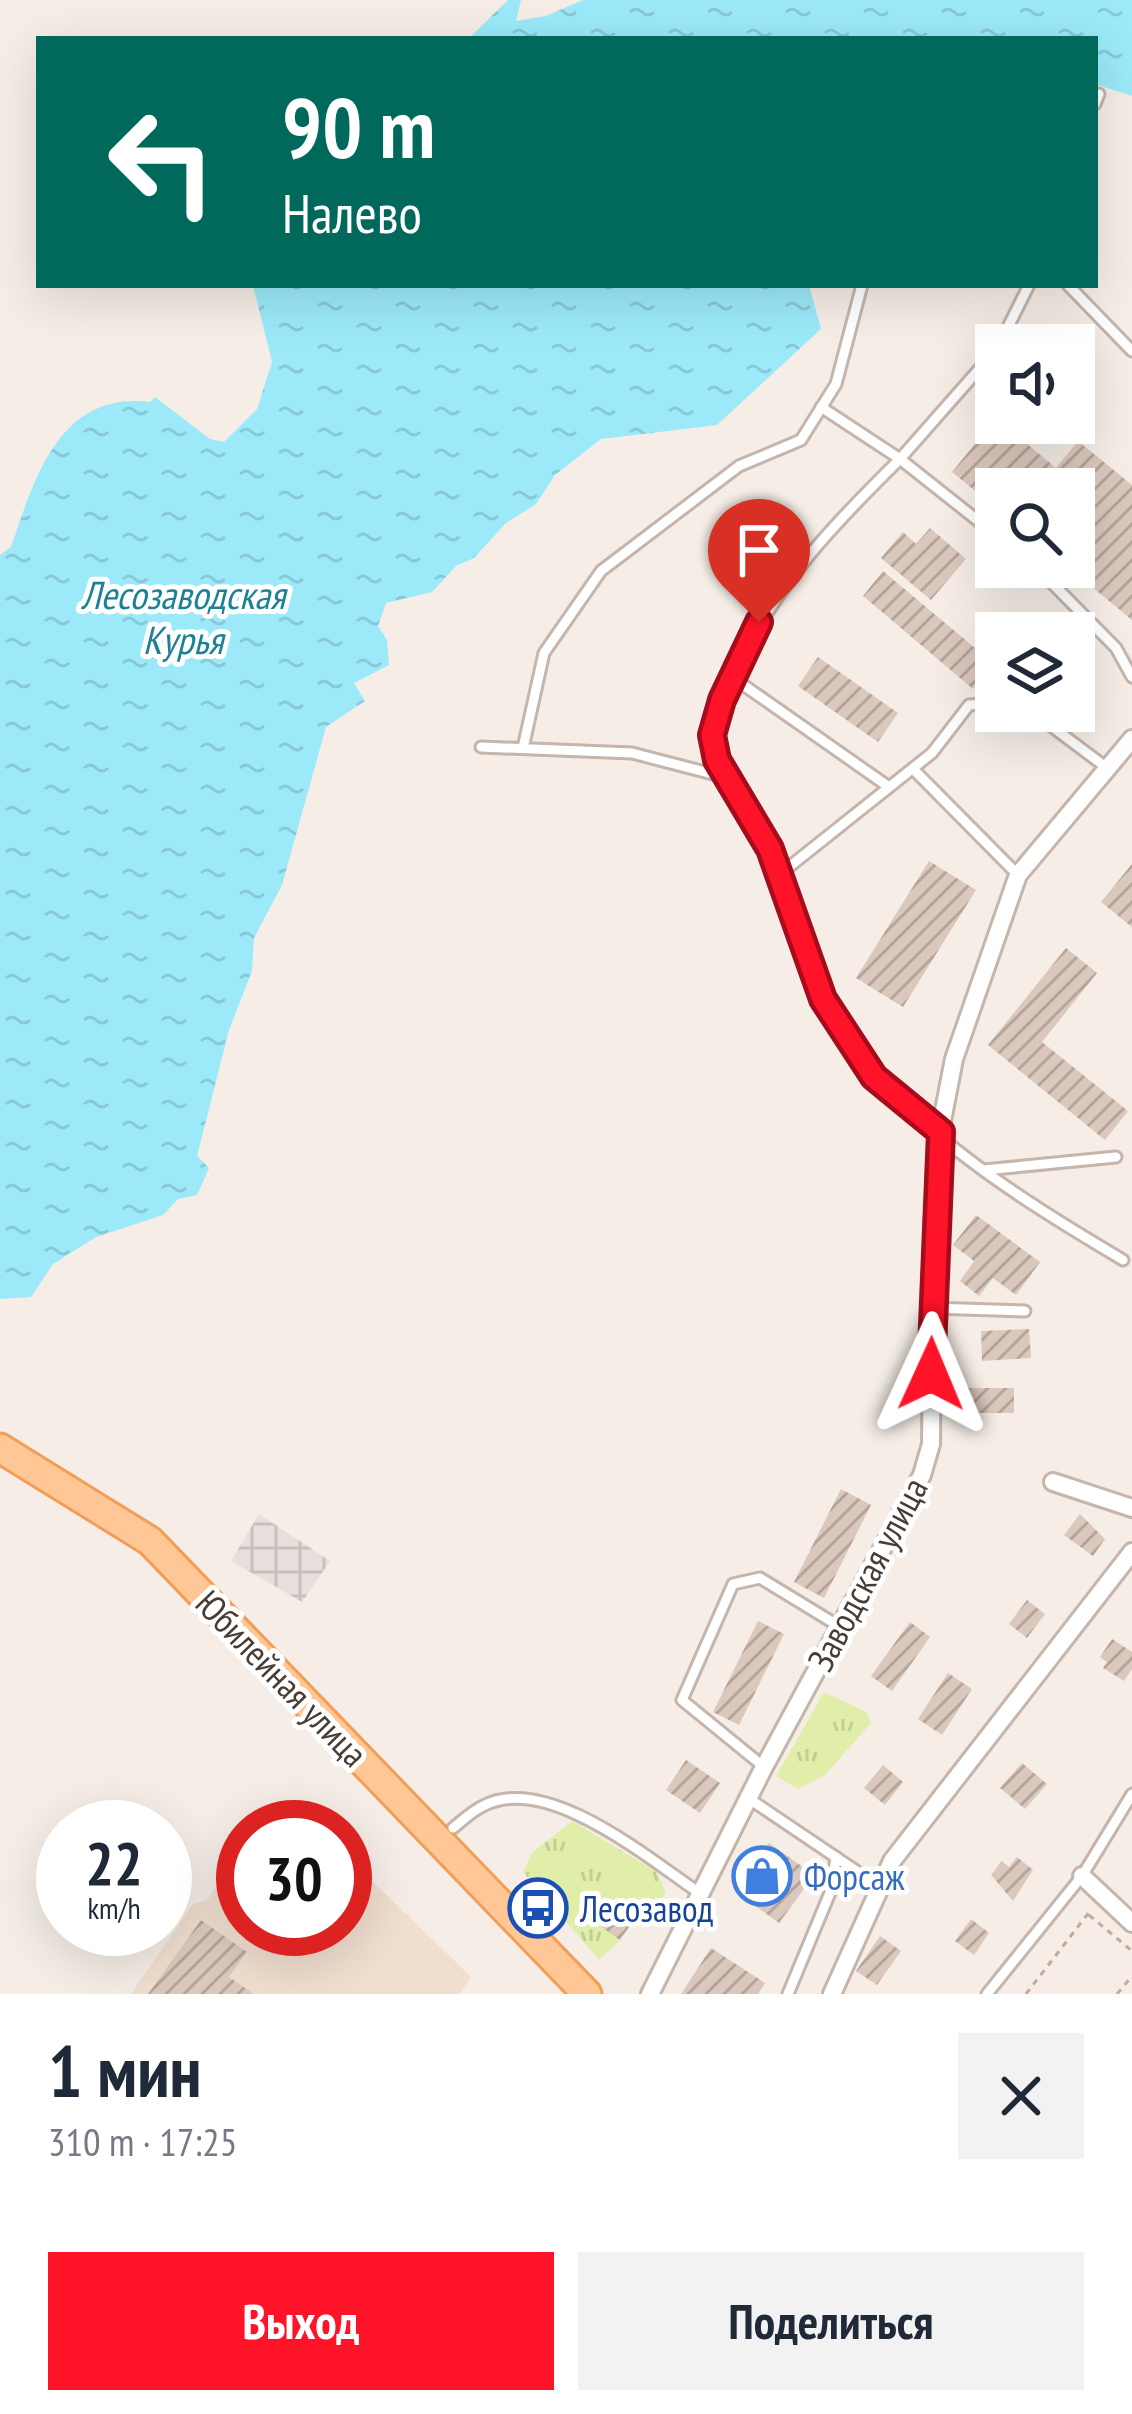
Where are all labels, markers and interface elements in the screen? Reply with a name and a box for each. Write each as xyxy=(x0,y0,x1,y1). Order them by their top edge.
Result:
text: 90 m xyxy=(282,72,435,181)
icon: left xyxy=(84,84,240,240)
text: Налево xyxy=(282,178,422,248)
map controls xyxy=(975,324,1095,732)
button: sound xyxy=(975,324,1095,444)
button: search xyxy=(975,468,1095,588)
pin xyxy=(708,499,810,622)
icon: arrive xyxy=(726,517,792,583)
water label: Лесозаводская Курья xyxy=(80,569,288,665)
button: layers xyxy=(975,612,1095,732)
position arrow xyxy=(868,1311,994,1437)
street label: Заводская улица xyxy=(796,1469,938,1679)
street label: Юбилейная улица xyxy=(186,1580,378,1776)
speed limit sign: 30 xyxy=(216,1800,372,1956)
text: 22 xyxy=(85,1824,143,1902)
shop icon: Форсаж xyxy=(731,1845,793,1907)
place label: Форсаж xyxy=(804,1853,905,1900)
bus stop icon: Лесозавод xyxy=(507,1877,569,1939)
place label: Лесозавод xyxy=(579,1885,714,1932)
text: km/h xyxy=(87,1888,141,1927)
text: 1 мин xyxy=(48,2024,202,2117)
button: close xyxy=(958,2033,1084,2159)
text: 310 m · 17:25 xyxy=(48,2116,237,2167)
button: Выход xyxy=(48,2252,554,2390)
button: Поделиться xyxy=(578,2252,1084,2390)

